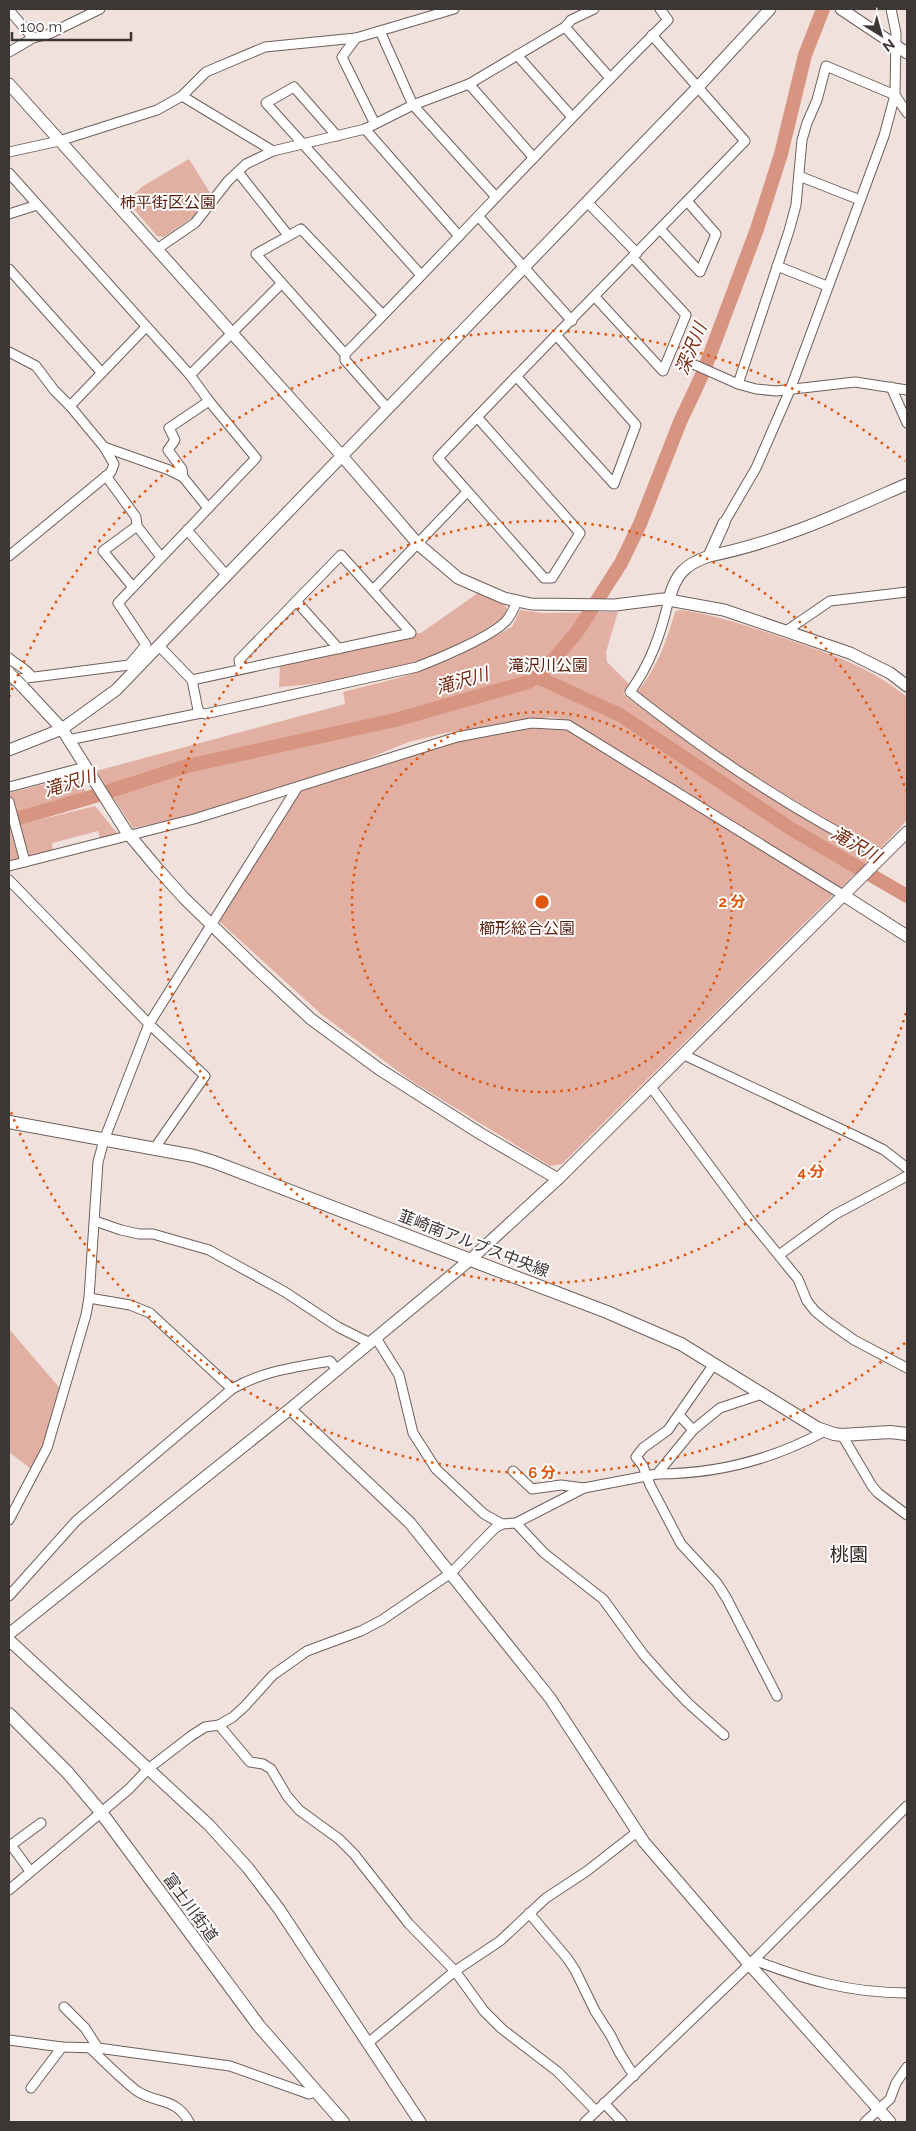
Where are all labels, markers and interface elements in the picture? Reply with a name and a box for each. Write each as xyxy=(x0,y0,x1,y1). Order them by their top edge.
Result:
scale bar xyxy=(12,10,131,42)
north arrow xyxy=(856,10,906,60)
text: 100 m xyxy=(20,18,62,36)
text: N xyxy=(880,36,898,55)
park label: 柿平街区公園 xyxy=(120,193,216,212)
water label: 深沢川 xyxy=(671,318,711,378)
park label: 滝沢川公園 xyxy=(508,656,588,675)
water label: 滝沢川 xyxy=(433,662,493,698)
water label: 滝沢川 xyxy=(41,764,101,800)
water label: 滝沢川 xyxy=(828,822,887,868)
centre of rings xyxy=(533,893,551,911)
text: 2 分 xyxy=(718,893,746,911)
park label: 櫛形総合公園 xyxy=(479,919,575,938)
text: 4 分 xyxy=(797,1163,825,1181)
street label: 韮崎南アルプス中央線 xyxy=(396,1206,552,1281)
text: 6 分 xyxy=(528,1464,556,1482)
district label: 桃園 xyxy=(830,1543,868,1565)
street label: 富士川街道 xyxy=(159,1869,222,1945)

